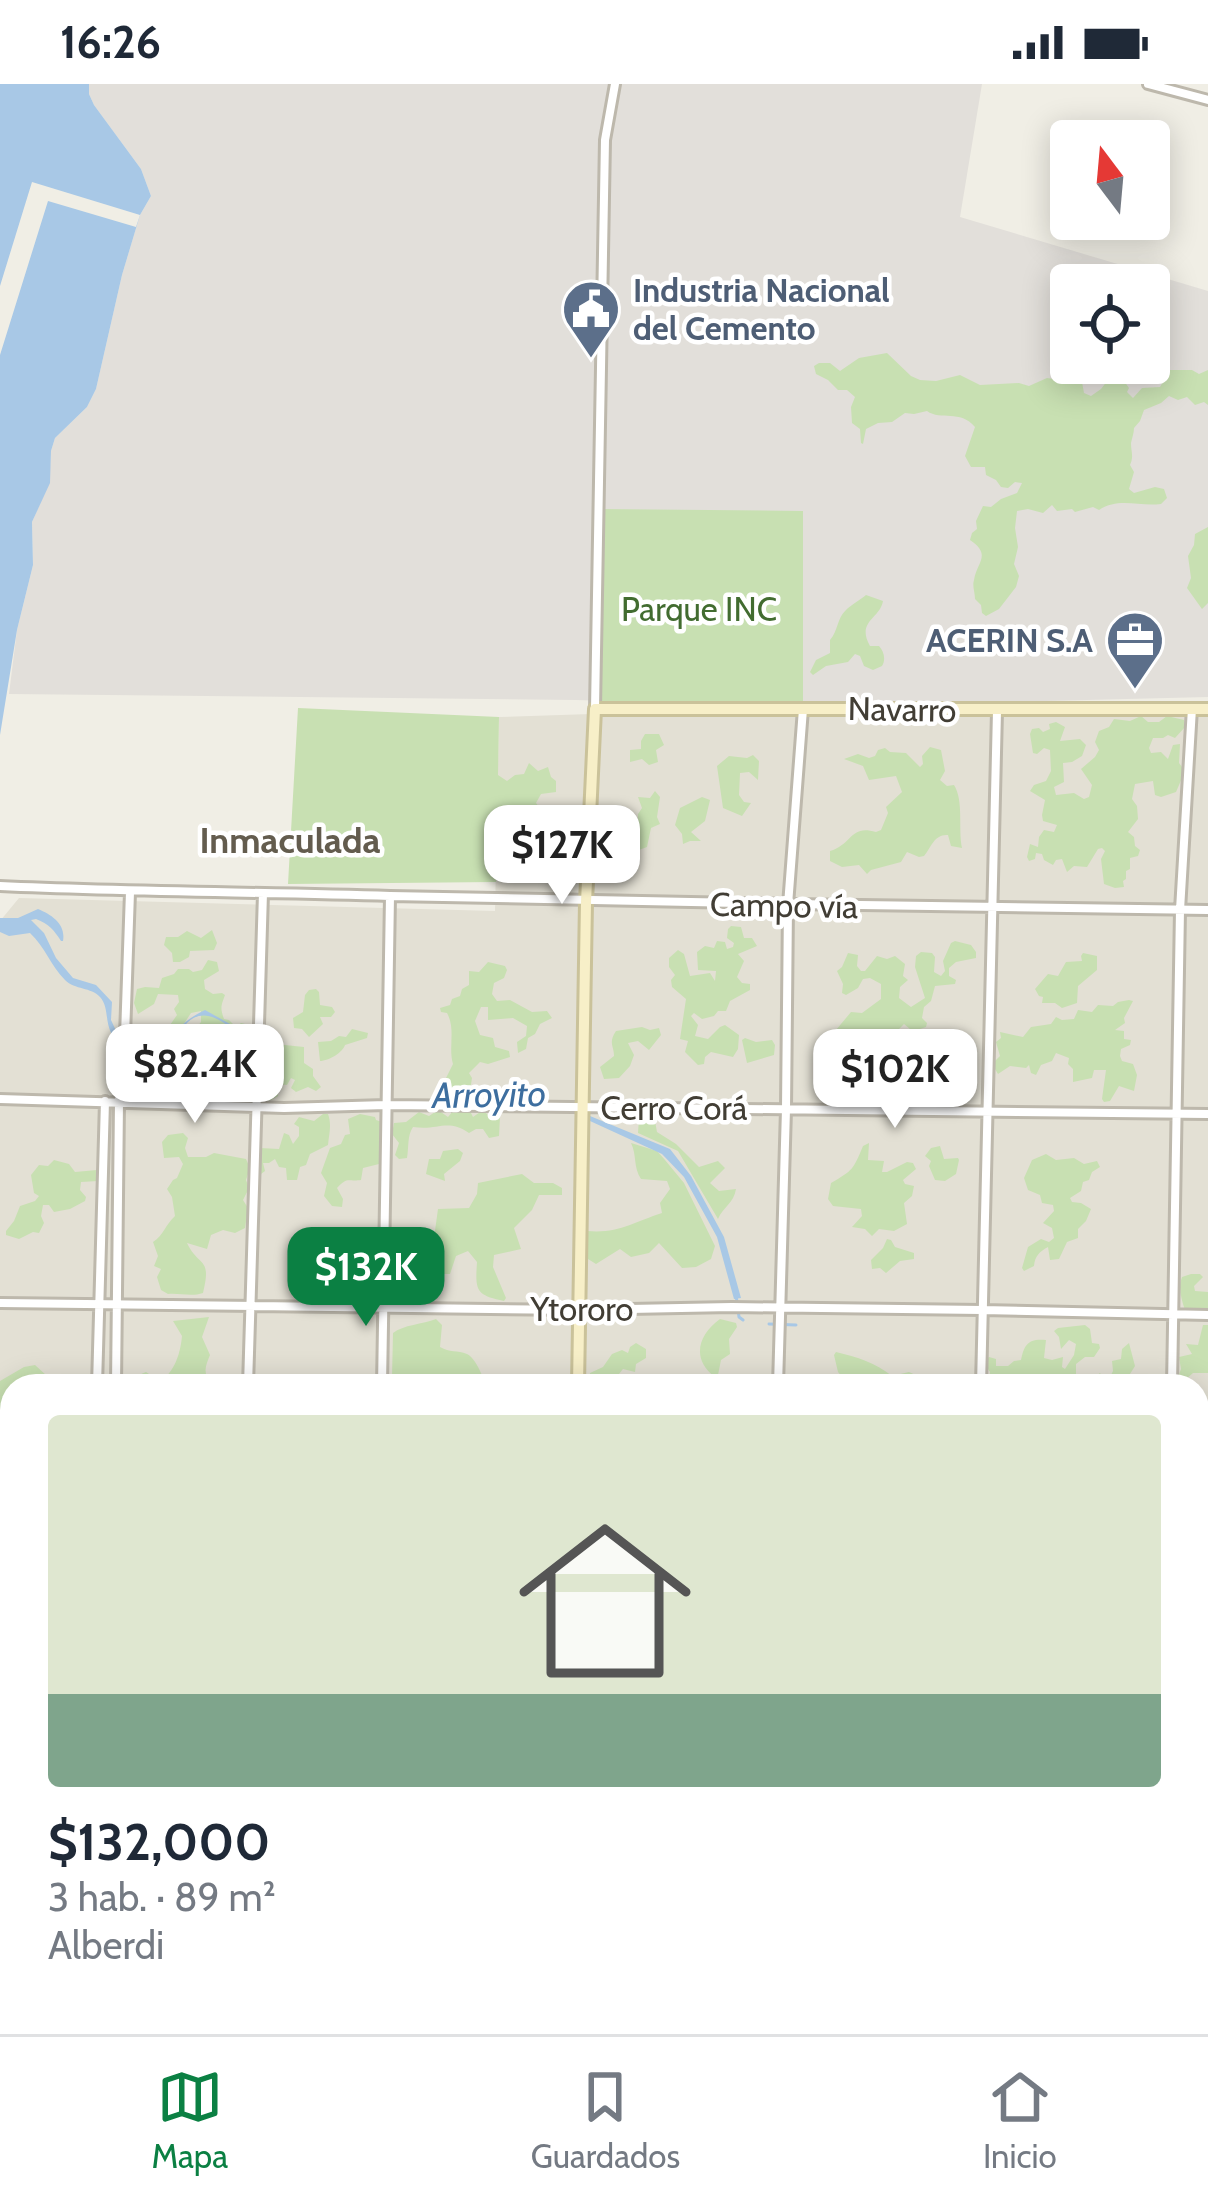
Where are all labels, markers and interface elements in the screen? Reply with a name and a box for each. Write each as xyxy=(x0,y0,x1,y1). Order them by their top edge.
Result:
text: 16:26 xyxy=(60,15,161,69)
north arrow xyxy=(1050,120,1170,240)
map controls xyxy=(1050,120,1170,384)
button: locate xyxy=(1050,264,1170,384)
place label: Industria Nacional del Cemento xyxy=(633,270,890,348)
public building icon: Industria Nacional del Cemento xyxy=(560,278,622,360)
park label: Parque INC xyxy=(621,589,777,629)
office icon: ACERIN S.A xyxy=(1104,609,1166,691)
place label: ACERIN S.A xyxy=(926,620,1093,660)
street label: Navarro xyxy=(847,688,957,730)
pin: $127K xyxy=(478,805,646,907)
district label: Inmaculada xyxy=(199,818,381,862)
text: $127K xyxy=(511,820,613,868)
street label: Campo vía xyxy=(710,884,859,926)
pin: $82.4K xyxy=(97,1024,293,1126)
pin: $102K xyxy=(811,1029,979,1131)
text: $82.4K xyxy=(133,1039,257,1087)
text: $102K xyxy=(840,1044,950,1092)
water label: Arroyito xyxy=(430,1071,546,1117)
street label: Cerro Corá xyxy=(601,1088,748,1128)
pin: $132K xyxy=(282,1227,450,1329)
text: $132K xyxy=(314,1242,418,1290)
street label: Ytororo xyxy=(530,1289,634,1329)
icon: home xyxy=(497,1493,713,1709)
text: $132,000 xyxy=(48,1811,270,1873)
text: 3 hab. · 89 m² xyxy=(48,1873,276,1921)
text: Alberdi xyxy=(48,1921,164,1969)
tab: Mapa xyxy=(151,2064,228,2176)
tab: Guardados xyxy=(531,2064,680,2176)
tab: Inicio xyxy=(983,2064,1057,2176)

